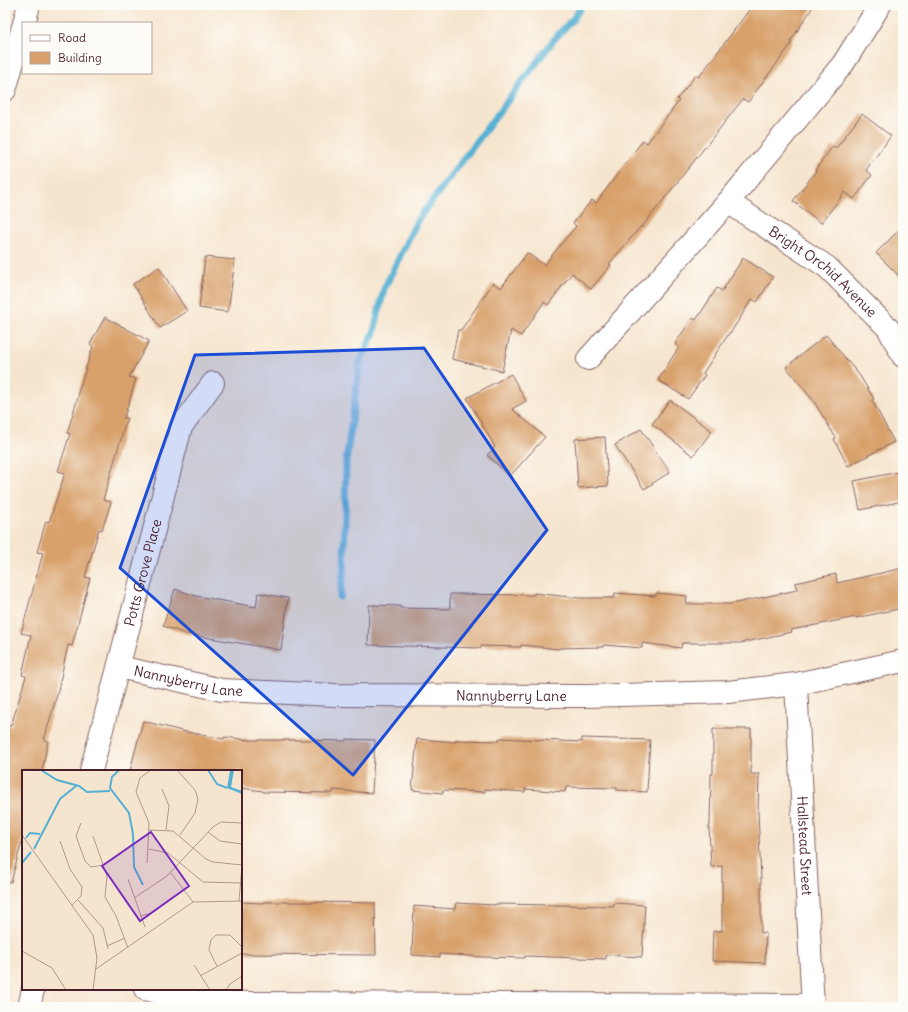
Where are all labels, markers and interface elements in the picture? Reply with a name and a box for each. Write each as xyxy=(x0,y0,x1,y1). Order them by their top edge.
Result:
legend xyxy=(22,22,152,74)
text: Road xyxy=(58,30,86,45)
text: Building xyxy=(58,50,102,65)
street label: Bright Orchid Avenue xyxy=(765,222,881,321)
street label: Potts Grove Place xyxy=(120,517,166,628)
street label: Nannyberry Lane xyxy=(132,662,243,700)
street label: Nannyberry Lane xyxy=(456,686,567,705)
inset map xyxy=(22,770,242,990)
street label: Hallstead Street xyxy=(793,795,816,896)

